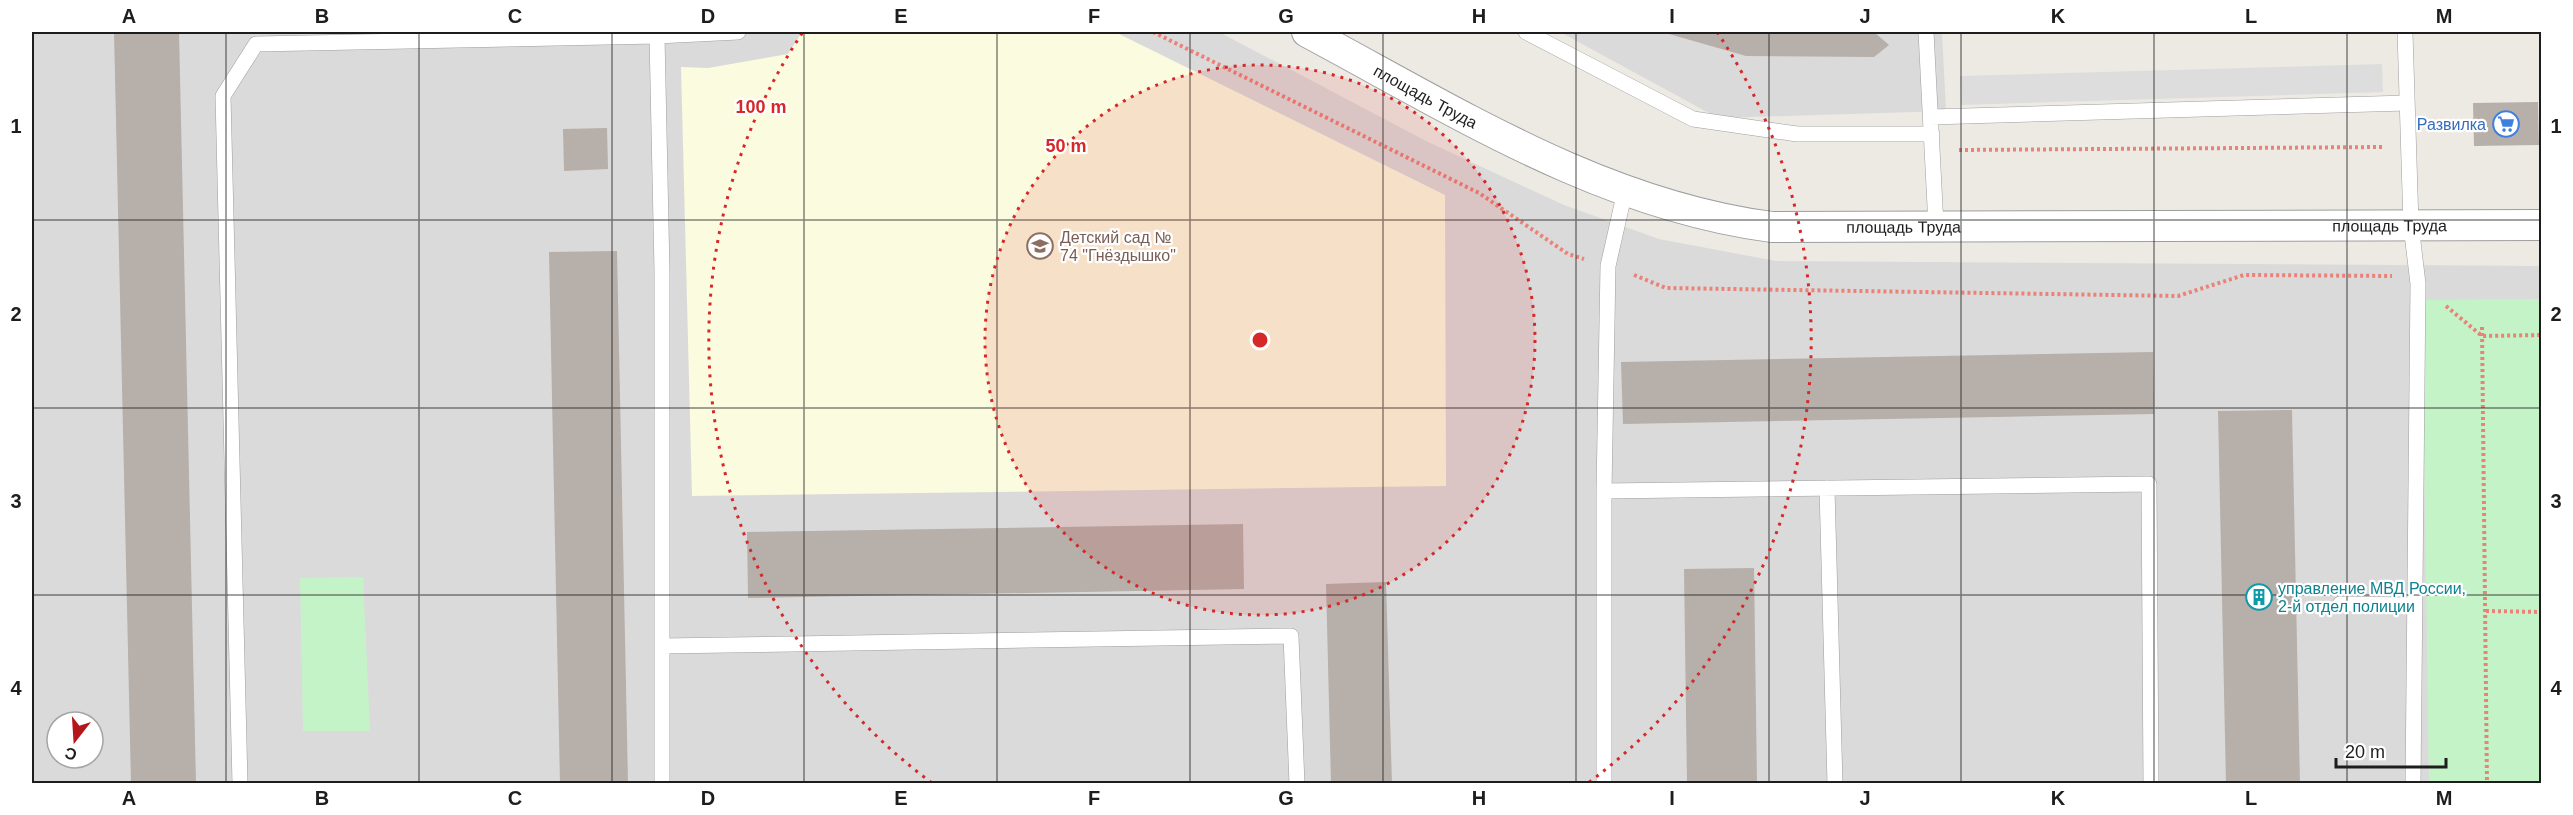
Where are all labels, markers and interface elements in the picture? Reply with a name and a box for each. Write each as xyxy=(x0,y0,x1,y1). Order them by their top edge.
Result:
text: A xyxy=(122,5,136,27)
text: B xyxy=(315,5,329,27)
text: C xyxy=(508,5,522,27)
text: D xyxy=(701,5,715,27)
text: E xyxy=(894,5,908,27)
text: F xyxy=(1088,5,1100,27)
text: G xyxy=(1278,5,1294,27)
text: H xyxy=(1472,5,1486,27)
text: I xyxy=(1669,5,1675,27)
text: J xyxy=(1859,5,1871,27)
text: K xyxy=(2051,5,2066,27)
text: L xyxy=(2245,5,2257,27)
text: M xyxy=(2436,5,2452,27)
street label: площадь Труда xyxy=(1371,62,1480,132)
text: 100 m xyxy=(735,97,787,117)
supermarket icon: Развилка xyxy=(2491,109,2521,139)
text: 1 xyxy=(10,115,22,137)
text: 1 xyxy=(2550,115,2562,137)
place label: Развилка xyxy=(2417,116,2486,133)
text: 50 m xyxy=(1045,136,1087,156)
street label: площадь Труда xyxy=(2332,217,2447,235)
street label: площадь Труда xyxy=(1846,219,1961,236)
place label: Детский сад № 74 "Гнёздышко" xyxy=(1060,229,1176,264)
school or university icon: Детский сад № 74 "Гнёздышко" xyxy=(1025,231,1055,261)
text: 2 xyxy=(10,303,22,325)
text: 2 xyxy=(2550,303,2562,325)
centre of rings xyxy=(1250,330,1270,350)
text: 3 xyxy=(10,490,22,512)
text: 3 xyxy=(2550,490,2562,512)
place label: управление МВД России, 2-й отдел полиции xyxy=(2278,580,2466,615)
building icon: управление МВД России, 2-й отдел полиции xyxy=(2244,582,2274,612)
text: 4 xyxy=(10,677,22,699)
text: 4 xyxy=(2550,677,2562,699)
north arrow xyxy=(45,710,105,770)
scale bar xyxy=(2336,731,2446,769)
text: 20 m xyxy=(2345,742,2385,762)
text: С xyxy=(62,744,79,764)
text: A xyxy=(122,787,136,809)
text: B xyxy=(315,787,329,809)
text: C xyxy=(508,787,522,809)
text: D xyxy=(701,787,715,809)
text: E xyxy=(894,787,908,809)
text: F xyxy=(1088,787,1100,809)
text: G xyxy=(1278,787,1294,809)
text: H xyxy=(1472,787,1486,809)
text: I xyxy=(1669,787,1675,809)
text: J xyxy=(1859,787,1871,809)
text: K xyxy=(2051,787,2066,809)
text: L xyxy=(2245,787,2257,809)
text: M xyxy=(2436,787,2452,809)

